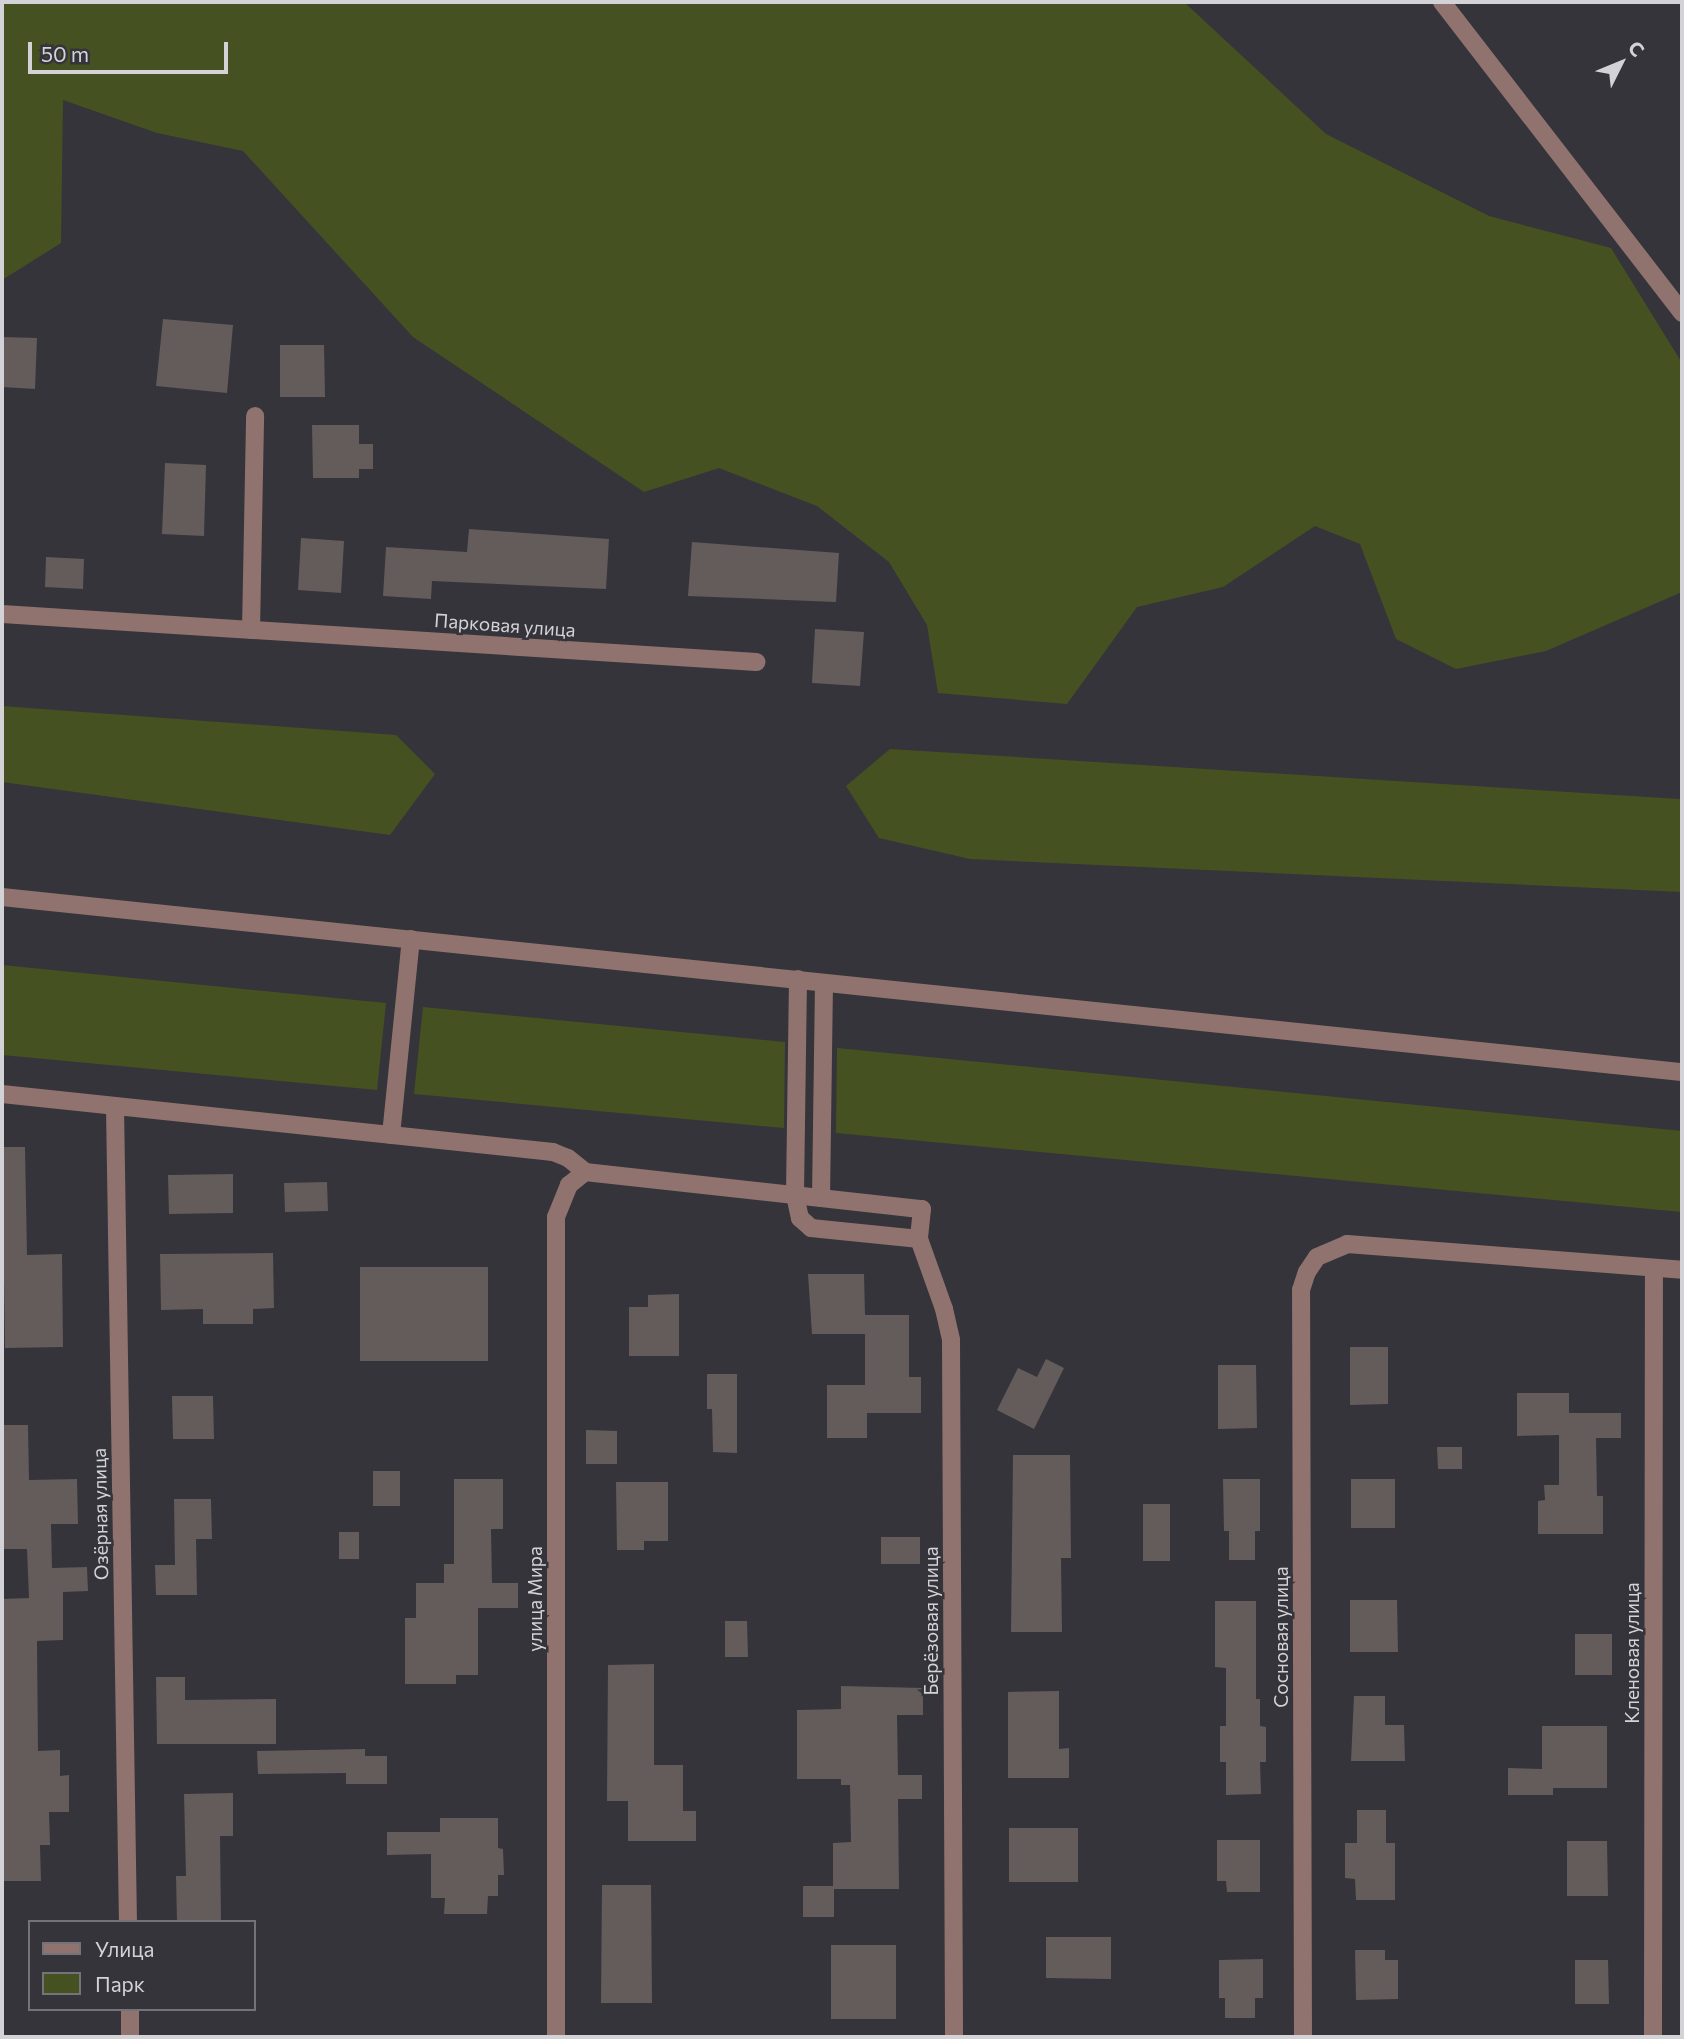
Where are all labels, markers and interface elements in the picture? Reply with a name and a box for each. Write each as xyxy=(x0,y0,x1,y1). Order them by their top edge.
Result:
scale bar xyxy=(32,28,231,72)
north arrow xyxy=(1586,28,1656,98)
text: С xyxy=(1624,36,1650,61)
text: 50 m xyxy=(41,41,89,66)
street label: Парковая улица xyxy=(434,609,576,641)
street label: Озёрная улица xyxy=(87,1448,113,1580)
street label: улица Мира xyxy=(524,1546,546,1652)
street label: Берёзовая улица xyxy=(920,1546,942,1696)
street label: Сосновая улица xyxy=(1270,1566,1292,1708)
street label: Кленовая улица xyxy=(1621,1582,1643,1724)
legend xyxy=(28,1920,256,2011)
text: Улица xyxy=(95,1936,154,1961)
text: Парк xyxy=(95,1971,145,1996)

